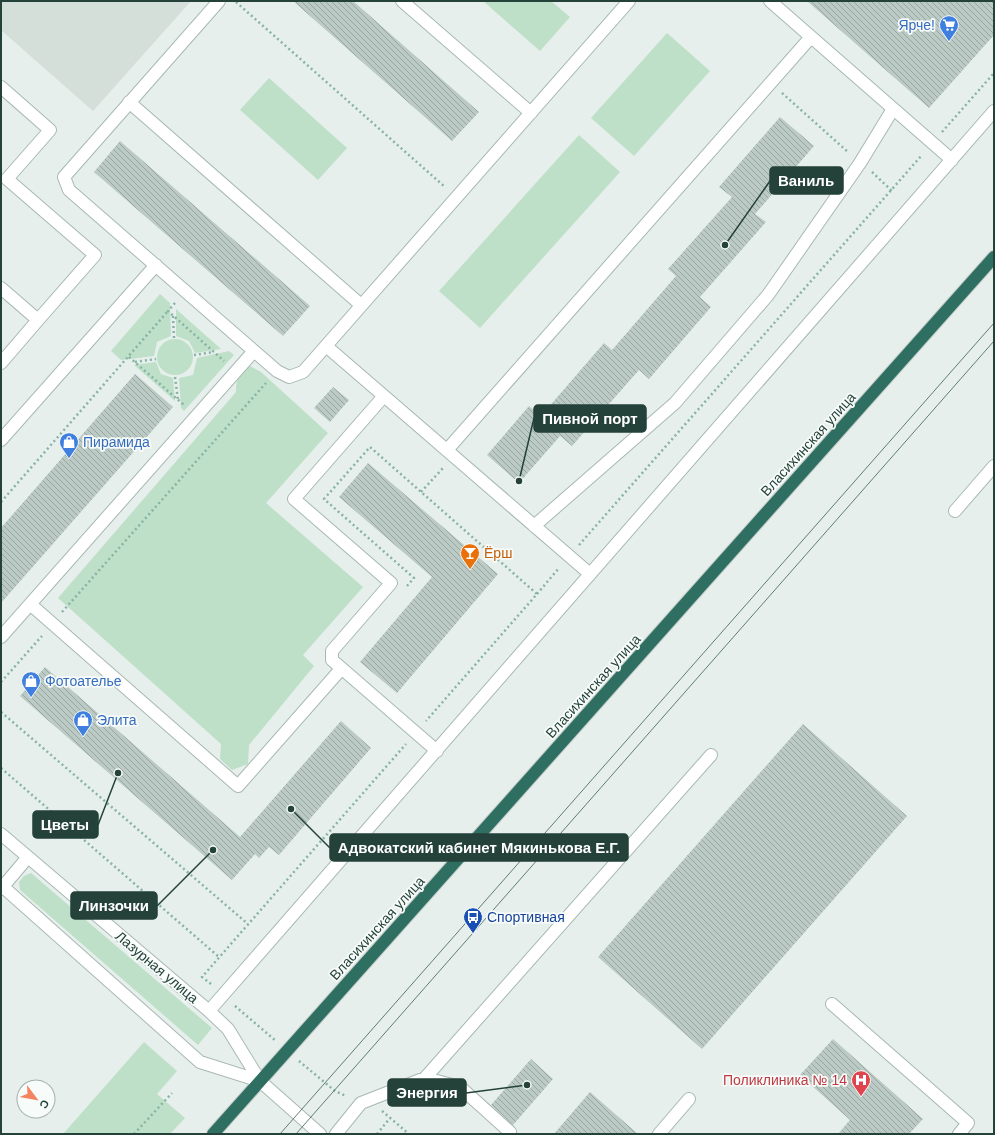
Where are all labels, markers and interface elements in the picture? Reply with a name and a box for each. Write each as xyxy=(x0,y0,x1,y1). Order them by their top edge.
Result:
supermarket icon: Ярче! xyxy=(938,14,960,42)
place label: Ярче! xyxy=(898,17,935,33)
callout: Ваниль xyxy=(770,167,843,194)
text: Ваниль xyxy=(778,172,834,189)
street label: Власихинская улица xyxy=(757,389,859,499)
callout: Пивной порт xyxy=(534,405,646,432)
text: Пивной порт xyxy=(542,410,638,427)
shop icon: Пирамида xyxy=(58,431,80,459)
place label: Пирамида xyxy=(83,434,150,450)
bar icon: Ёрш xyxy=(459,542,481,570)
place label: Ёрш xyxy=(484,545,512,561)
street label: Власихинская улица xyxy=(542,631,644,741)
shop icon: Фотоателье xyxy=(20,670,42,698)
place label: Фотоателье xyxy=(45,673,122,689)
shop icon: Элита xyxy=(72,709,94,737)
place label: Элита xyxy=(97,712,137,728)
callout: Цветы xyxy=(33,811,98,838)
text: Цветы xyxy=(41,816,89,833)
callout: Адвокатский кабинет Мякинькова Е.Г. xyxy=(330,834,628,861)
text: Адвокатский кабинет Мякинькова Е.Г. xyxy=(338,839,620,856)
street label: Власихинская улица xyxy=(326,873,428,983)
callout: Линзочки xyxy=(71,892,157,919)
text: Линзочки xyxy=(79,897,149,914)
bus stop icon: Спортивная xyxy=(462,906,484,934)
place label: Спортивная xyxy=(487,909,565,925)
street label: Лазурная улица xyxy=(112,928,202,1006)
hospital icon: Поликлиника № 14 xyxy=(850,1069,872,1097)
place label: Поликлиника № 14 xyxy=(723,1072,847,1088)
north arrow xyxy=(16,1079,56,1119)
callout: Энергия xyxy=(388,1079,466,1106)
text: Энергия xyxy=(396,1084,458,1101)
text: С xyxy=(37,1098,52,1111)

